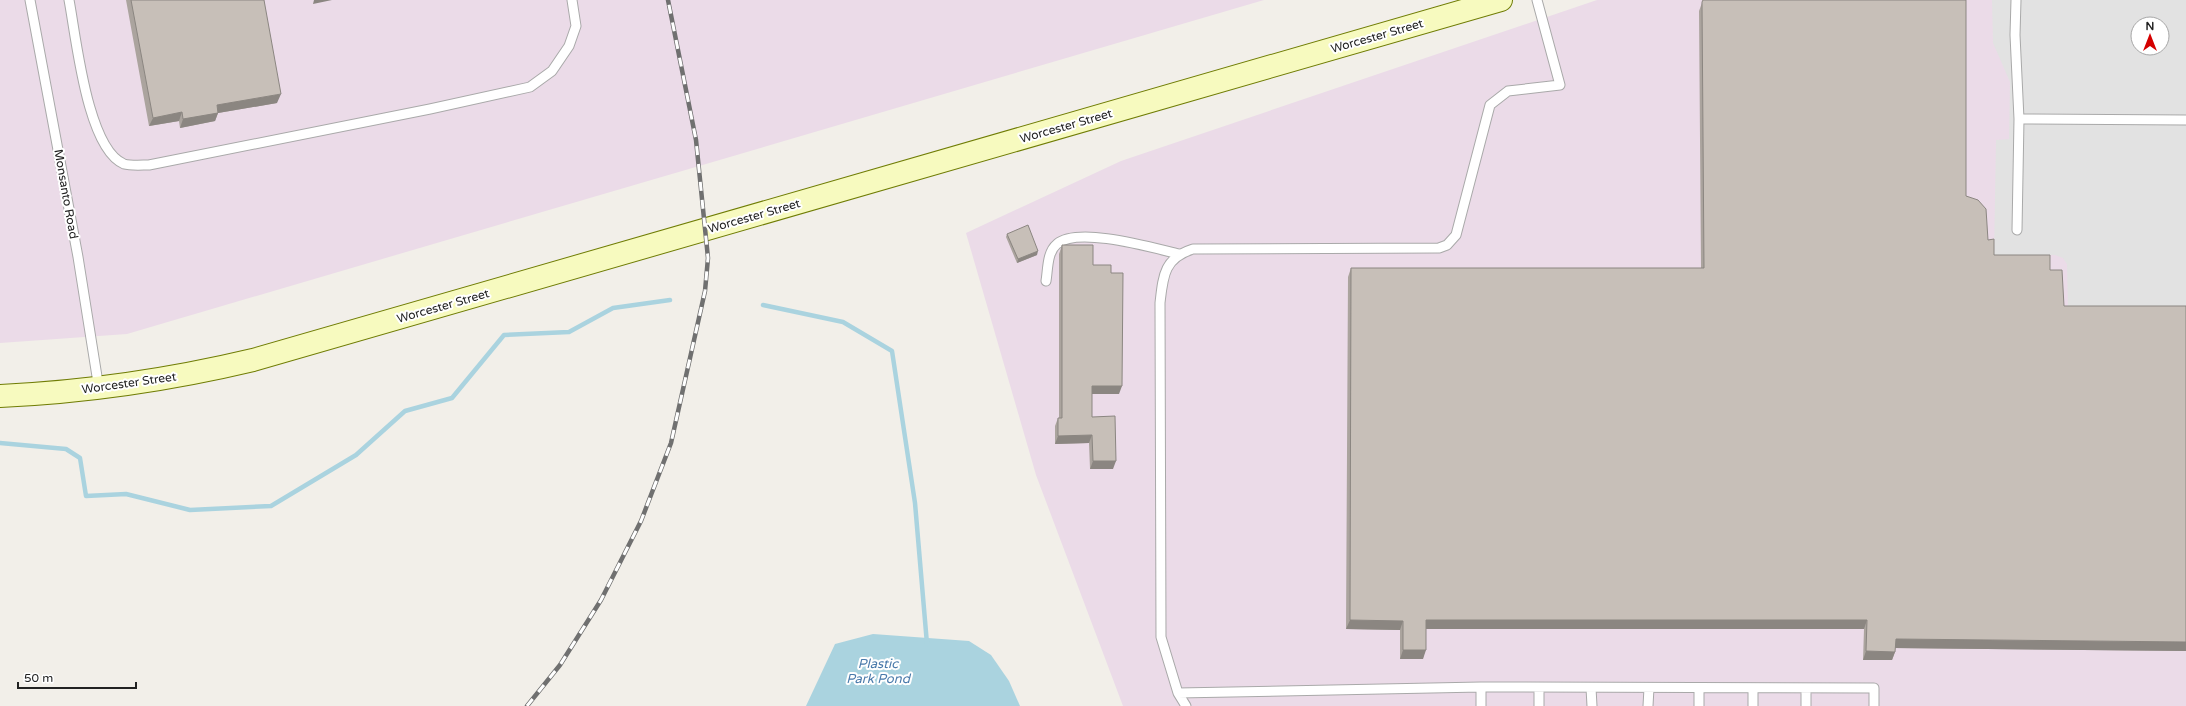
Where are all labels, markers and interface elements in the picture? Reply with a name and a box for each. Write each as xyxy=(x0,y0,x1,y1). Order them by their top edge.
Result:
street label: Worcester Street xyxy=(1329,16,1425,56)
north arrow xyxy=(2130,16,2170,56)
text: N xyxy=(2146,20,2154,33)
street label: Worcester Street xyxy=(1018,106,1114,146)
street label: Monsanto Road xyxy=(51,148,81,240)
street label: Worcester Street xyxy=(706,196,802,236)
street label: Worcester Street xyxy=(395,286,491,326)
street label: Worcester Street xyxy=(81,369,178,397)
water label: Plastic Park Pond xyxy=(846,656,912,687)
scale bar xyxy=(18,664,136,690)
text: 50 m xyxy=(24,671,53,685)

